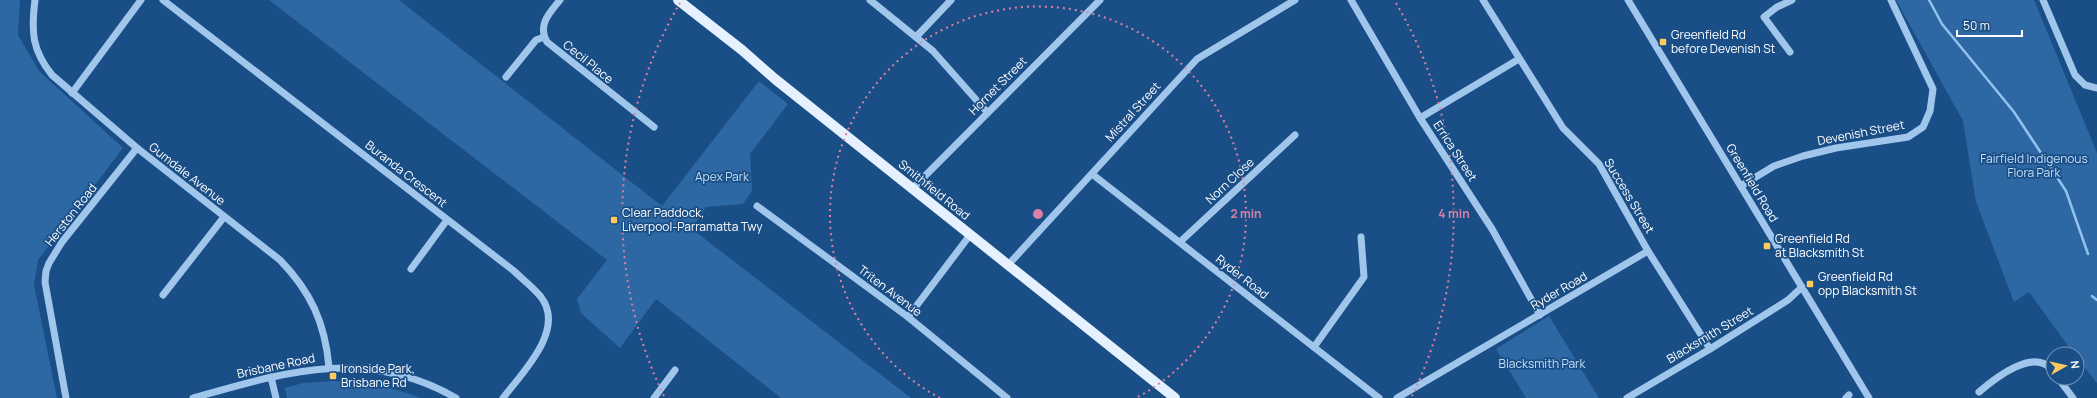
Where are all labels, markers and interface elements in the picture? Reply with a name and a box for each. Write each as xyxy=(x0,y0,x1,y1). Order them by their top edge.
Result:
scale bar xyxy=(1957,12,2022,38)
text: 50 m xyxy=(1963,17,1990,34)
place label: Greenfield Rd before Devenish St xyxy=(1671,26,1776,57)
street label: Cecil Place xyxy=(560,36,617,87)
marker: Greenfield Rd before Devenish St xyxy=(1658,37,1668,47)
street label: Hornet Street xyxy=(965,53,1031,119)
street label: Mistral Street xyxy=(1101,78,1164,145)
street label: Devenish Street xyxy=(1816,116,1906,149)
street label: Errica Street xyxy=(1429,117,1481,185)
street label: Buranda Crescent xyxy=(362,136,451,211)
street label: Gumdale Avenue xyxy=(146,138,229,209)
street label: Greenfield Road xyxy=(1722,140,1783,225)
park label: Fairfield Indigenous Flora Park xyxy=(1980,150,2088,181)
street label: Norn Close xyxy=(1202,154,1258,208)
street label: Success Street xyxy=(1600,155,1659,237)
street label: Smithfield Road xyxy=(895,156,974,224)
park label: Apex Park xyxy=(695,168,750,185)
street label: Herston Road xyxy=(41,180,100,250)
place label: Clear Paddock, Liverpool-Parramatta Twy xyxy=(622,204,763,235)
text: 2 min xyxy=(1230,205,1262,222)
text: 4 min xyxy=(1438,205,1470,222)
centre of rings xyxy=(1031,207,1045,221)
marker: Clear Paddock, Liverpool-Parramatta Twy xyxy=(609,215,619,225)
place label: Greenfield Rd at Blacksmith St xyxy=(1775,230,1864,261)
marker: Greenfield Rd at Blacksmith St xyxy=(1762,241,1772,251)
street label: Ryder Road xyxy=(1212,251,1272,303)
street label: Triten Avenue xyxy=(855,261,926,320)
street label: Ryder Road xyxy=(1527,267,1590,314)
place label: Greenfield Rd opp Blacksmith St xyxy=(1818,268,1917,299)
marker: Greenfield Rd opp Blacksmith St xyxy=(1805,279,1815,289)
street label: Blacksmith Street xyxy=(1663,302,1756,367)
north arrow xyxy=(2045,346,2085,386)
street label: Brisbane Road xyxy=(235,349,317,382)
park label: Blacksmith Park xyxy=(1499,355,1586,372)
place label: Ironside Park, Brisbane Rd xyxy=(341,360,415,391)
text: N xyxy=(2067,360,2083,370)
marker: Ironside Park, Brisbane Rd xyxy=(328,371,338,381)

